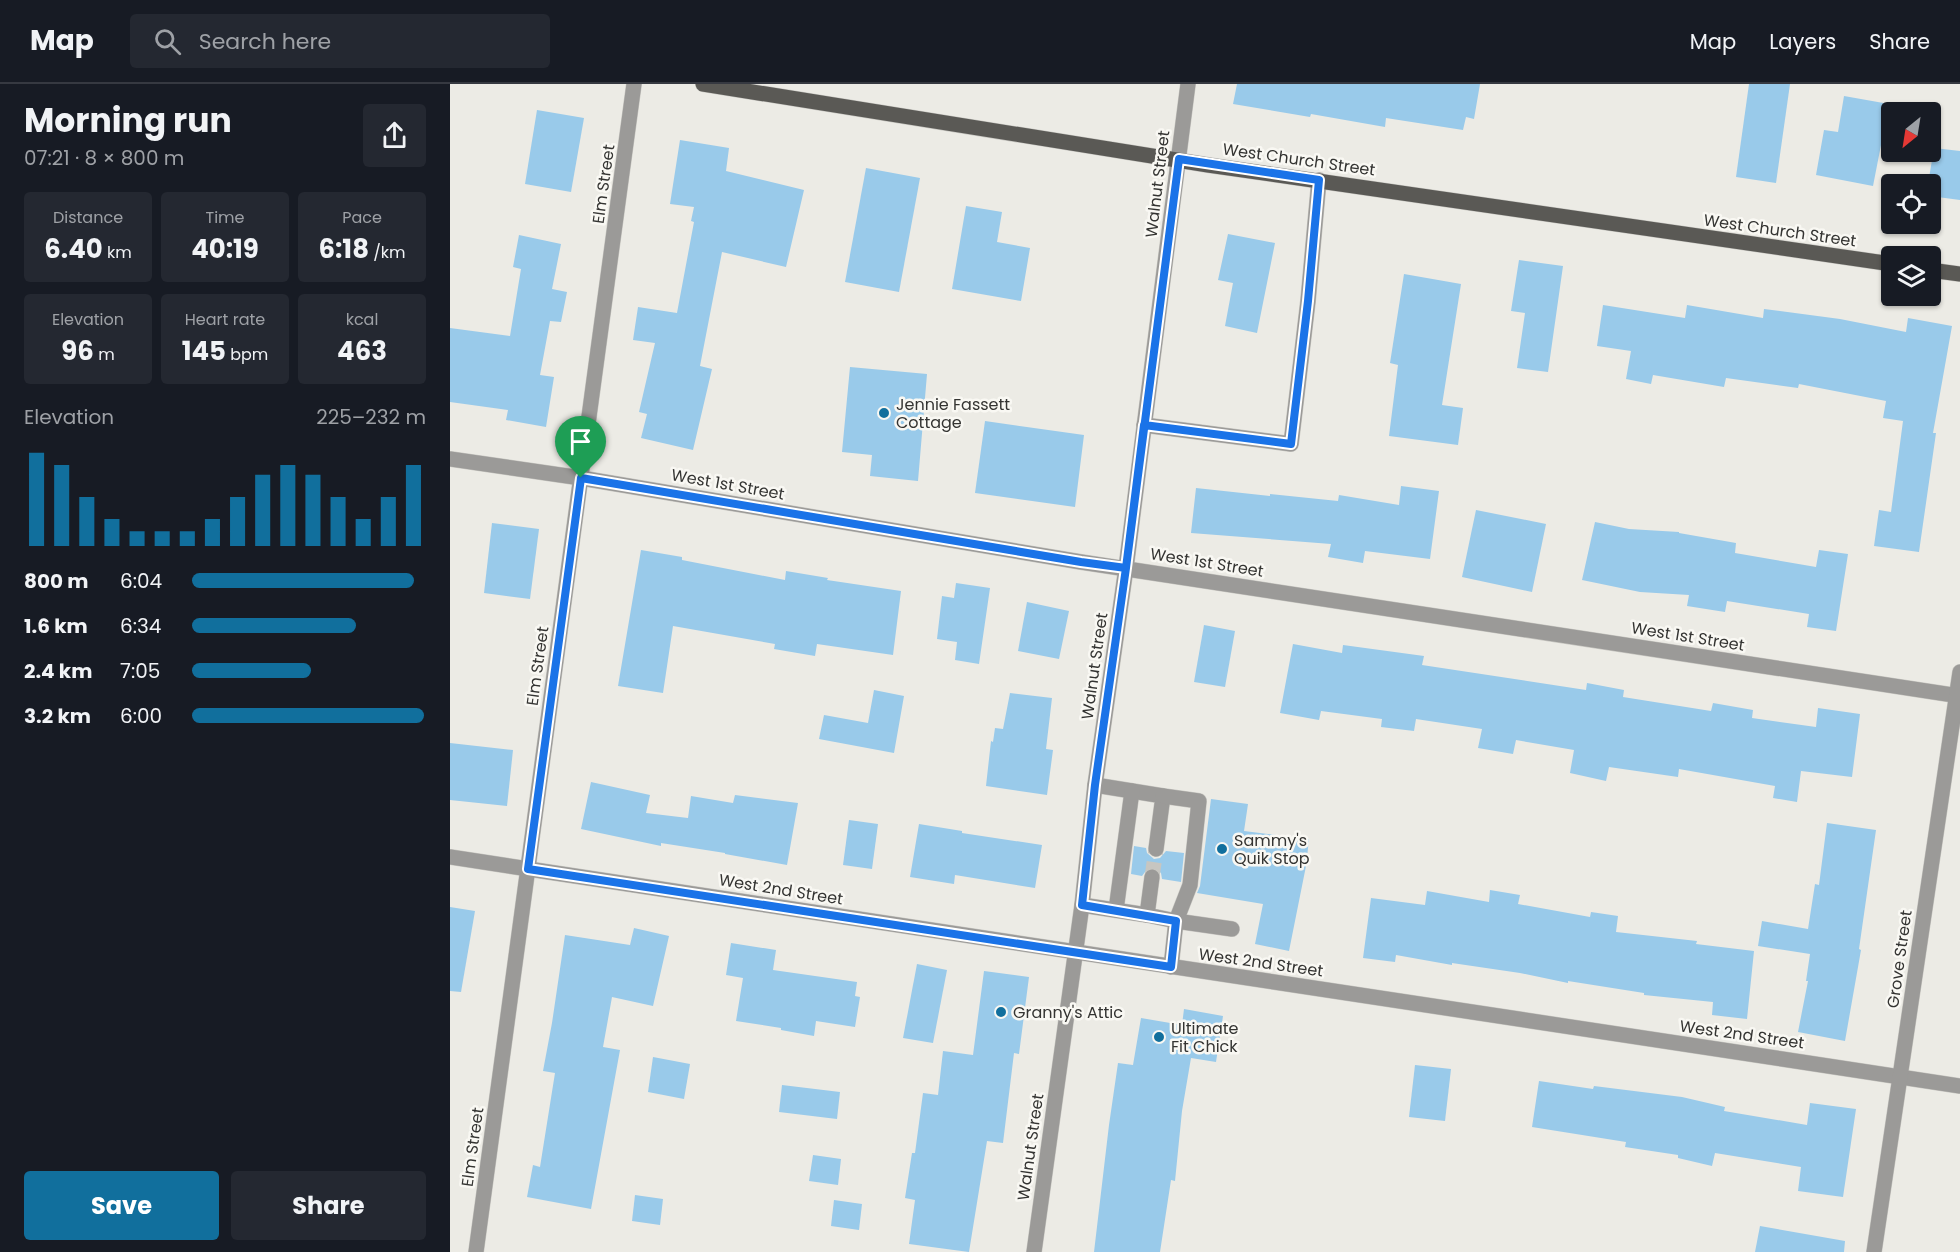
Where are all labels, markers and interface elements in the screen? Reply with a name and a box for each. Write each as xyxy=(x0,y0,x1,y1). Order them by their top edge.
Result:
search box xyxy=(130,14,550,68)
text: Map xyxy=(30,21,94,60)
icon: search xyxy=(151,25,184,58)
text: Search here xyxy=(199,26,331,57)
text: Map xyxy=(1690,27,1736,56)
text: Layers xyxy=(1769,27,1836,56)
text: Share xyxy=(1869,27,1930,56)
text: Morning run xyxy=(24,97,232,144)
north arrow xyxy=(1881,102,1941,162)
map controls xyxy=(1881,102,1941,306)
button: share xyxy=(363,104,426,167)
street label: Walnut Street xyxy=(1140,129,1175,239)
street label: West Church Street xyxy=(1221,137,1377,182)
street label: Elm Street xyxy=(587,143,620,225)
text: 07:21 · 8 × 800 m xyxy=(24,144,184,172)
button: locate xyxy=(1881,174,1941,234)
text: Distance xyxy=(53,206,123,229)
text: Time xyxy=(206,206,245,229)
text: Pace xyxy=(342,206,382,229)
street label: West Church Street xyxy=(1702,208,1858,253)
text: 6.40 xyxy=(44,231,103,267)
text: 40:19 xyxy=(191,231,259,267)
text: 6:18 xyxy=(318,231,369,267)
text: km xyxy=(103,241,132,264)
text: /km xyxy=(369,241,406,264)
button: layers xyxy=(1881,246,1941,306)
text: Elevation xyxy=(52,308,124,331)
text: Heart rate xyxy=(185,308,265,331)
text: kcal xyxy=(346,308,378,331)
text: 96 xyxy=(61,333,94,369)
text: 145 xyxy=(182,333,226,369)
text: 463 xyxy=(337,333,387,369)
text: m xyxy=(94,343,115,366)
text: bpm xyxy=(226,343,268,366)
place label: Jennie Fassett Cottage xyxy=(896,393,1010,434)
text: Elevation xyxy=(24,403,114,431)
text: 225–232 m xyxy=(316,403,426,431)
marker: Jennie Fassett Cottage xyxy=(877,406,891,420)
pin xyxy=(555,416,606,478)
icon: arrive xyxy=(564,425,597,458)
street label: West 1st Street xyxy=(670,463,786,506)
street label: West 1st Street xyxy=(1149,542,1265,583)
text: 800 m xyxy=(24,567,88,595)
text: 6:04 xyxy=(120,567,162,595)
street label: Walnut Street xyxy=(1076,611,1113,721)
text: 1.6 km xyxy=(24,612,88,640)
text: 6:34 xyxy=(120,612,161,640)
street label: West 1st Street xyxy=(1630,616,1746,657)
street label: Elm Street xyxy=(521,625,554,707)
text: 2.4 km xyxy=(24,657,92,685)
text: 7:05 xyxy=(120,657,160,685)
text: 3.2 km xyxy=(24,702,91,730)
text: 6:00 xyxy=(120,702,162,730)
place label: Sammy's Quik Stop xyxy=(1234,829,1310,870)
marker: Sammy's Quik Stop xyxy=(1215,842,1229,856)
street label: West 2nd Street xyxy=(717,868,845,911)
street label: Grove Street xyxy=(1881,908,1918,1010)
street label: West 2nd Street xyxy=(1197,942,1325,983)
place label: Granny's Attic xyxy=(1013,1001,1123,1024)
marker: Granny's Attic xyxy=(994,1005,1008,1019)
street label: West 2nd Street xyxy=(1678,1014,1806,1055)
place label: Ultimate Fit Chick xyxy=(1171,1017,1239,1058)
marker: Ultimate Fit Chick xyxy=(1152,1030,1166,1044)
street label: Walnut Street xyxy=(1012,1092,1049,1202)
street label: Elm Street xyxy=(456,1106,489,1188)
button: Save xyxy=(24,1171,219,1240)
button: Share xyxy=(231,1171,426,1240)

